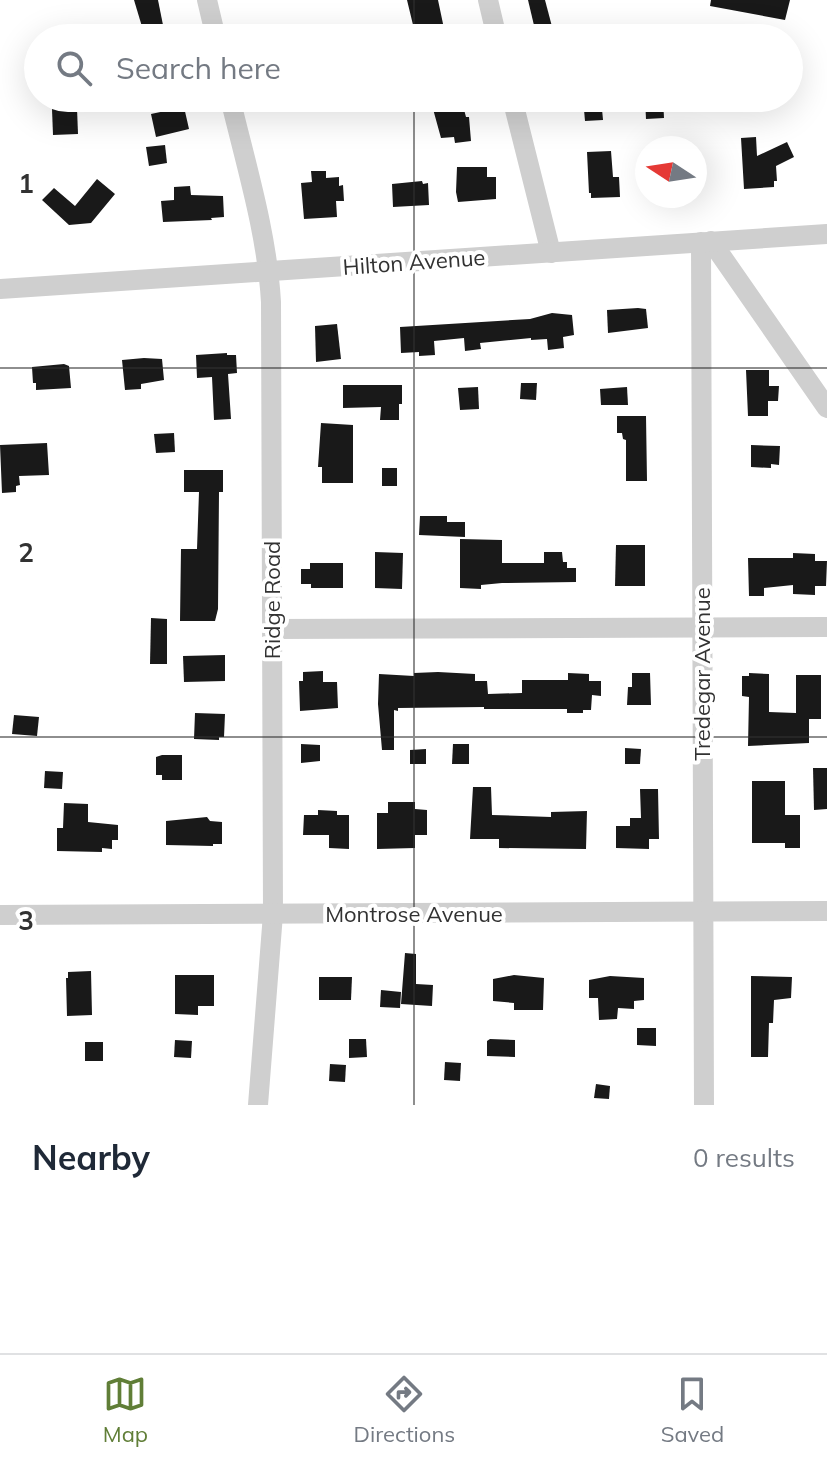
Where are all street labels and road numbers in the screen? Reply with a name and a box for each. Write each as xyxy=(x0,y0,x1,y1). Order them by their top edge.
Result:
street label: Hilton Avenue xyxy=(342,243,486,281)
street label: Ridge Road xyxy=(258,541,286,659)
street label: Tredegar Avenue xyxy=(688,587,716,761)
street label: Montrose Avenue xyxy=(325,900,503,928)

